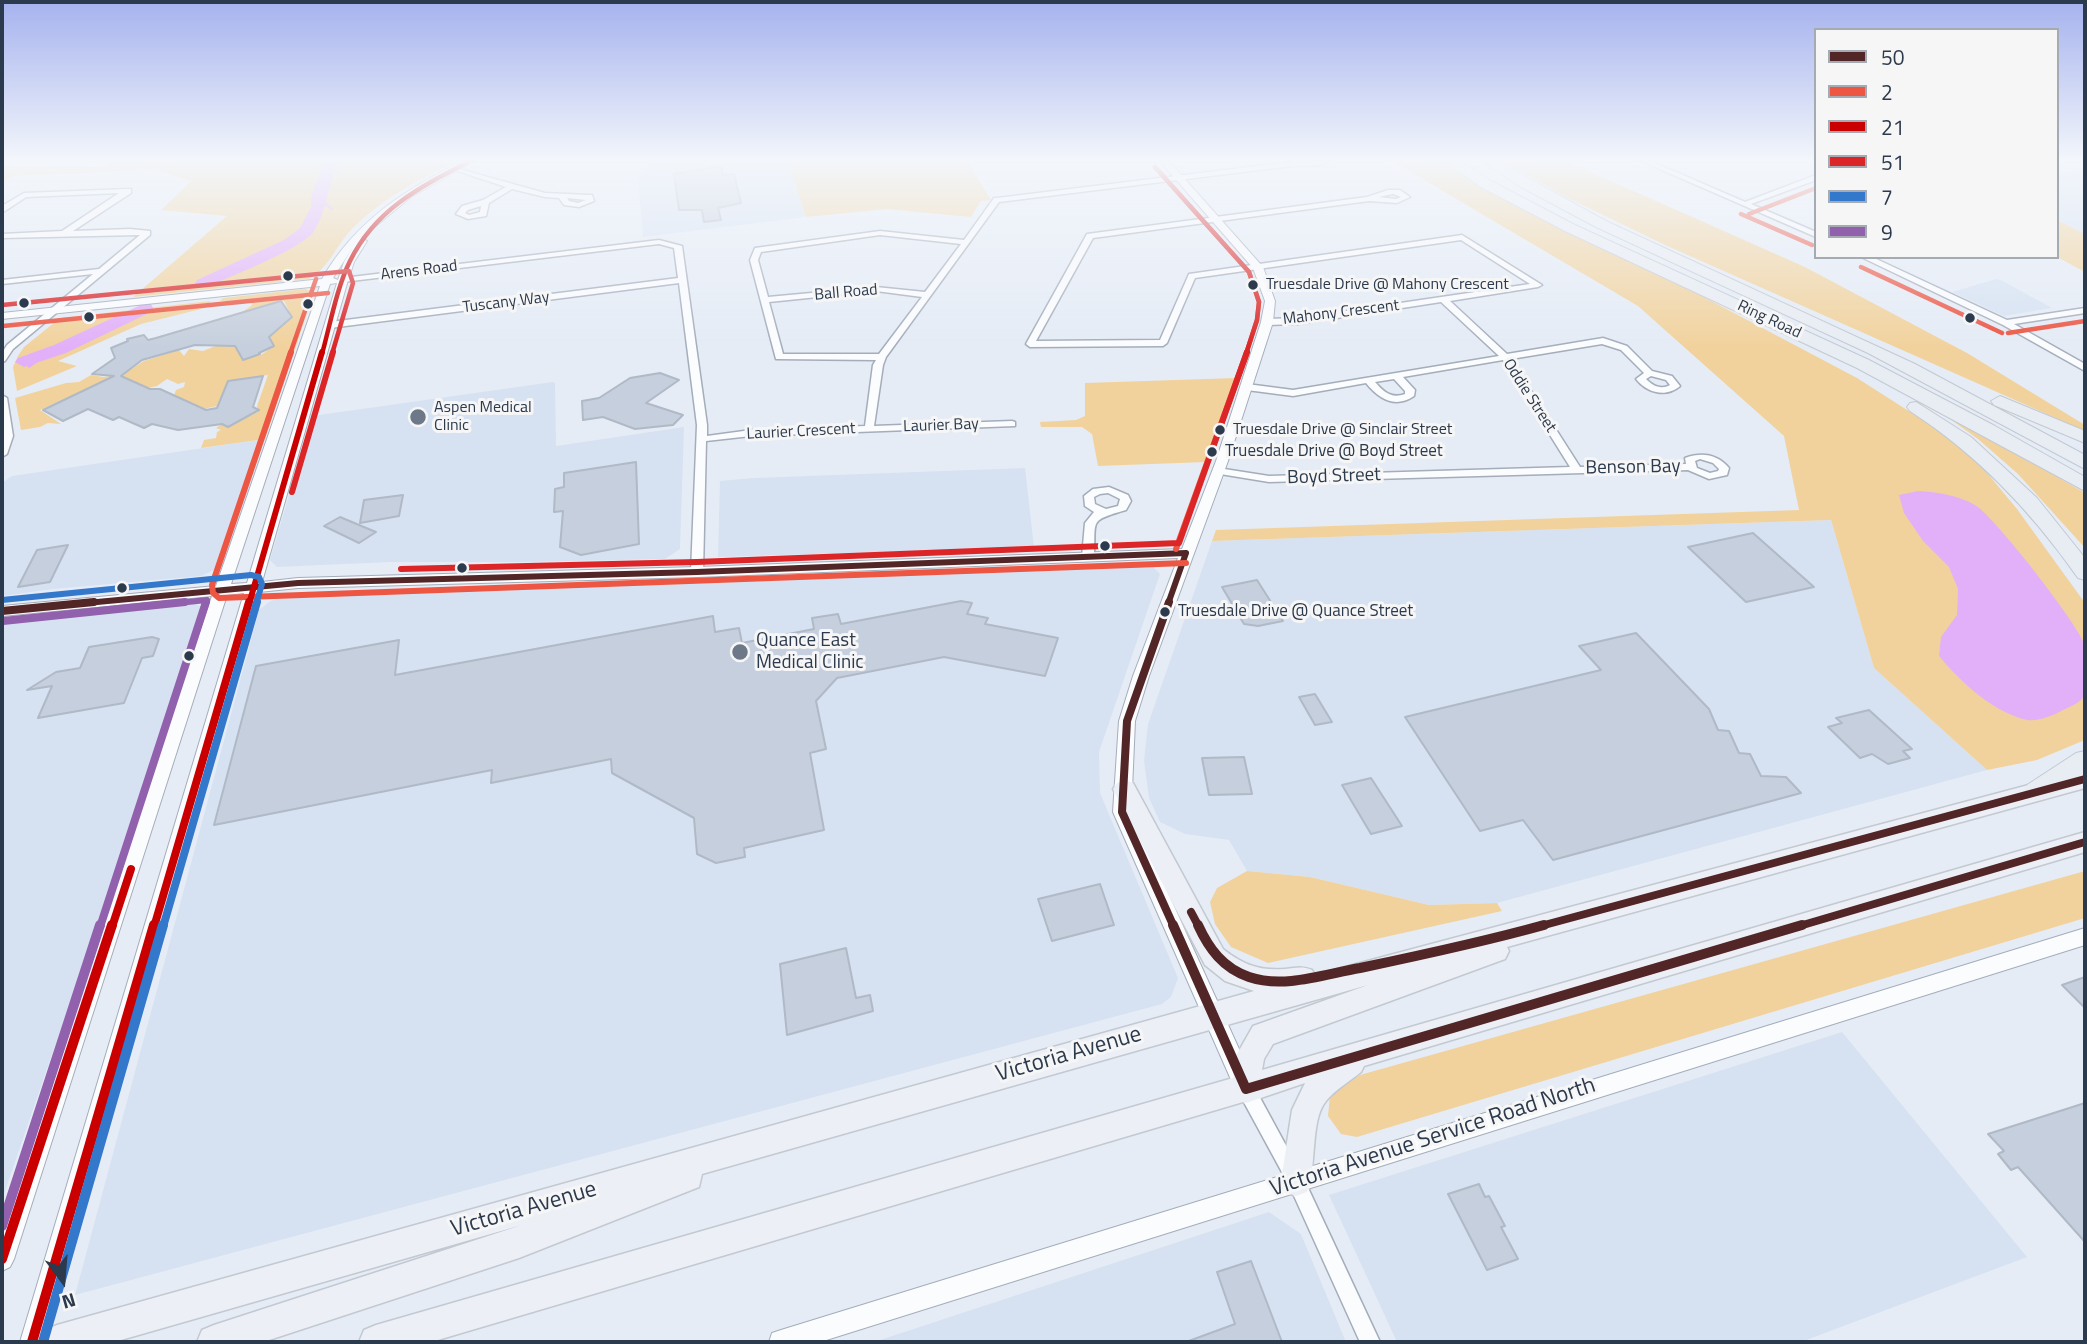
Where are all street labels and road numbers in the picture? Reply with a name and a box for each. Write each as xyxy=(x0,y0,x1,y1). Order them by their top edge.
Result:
street label: Arens Road xyxy=(380,257,458,285)
street label: Ball Road xyxy=(814,281,878,305)
street label: Tuscany Way xyxy=(462,288,550,318)
street label: Mahony Crescent xyxy=(1282,296,1400,330)
street label: Ring Road xyxy=(1734,297,1804,343)
street label: Oddie Street xyxy=(1498,356,1560,436)
street label: Laurier Bay xyxy=(903,415,979,437)
street label: Laurier Crescent xyxy=(746,420,856,444)
street label: Benson Bay xyxy=(1585,456,1681,480)
street label: Boyd Street xyxy=(1287,464,1381,490)
street label: Victoria Avenue xyxy=(993,1021,1145,1089)
street label: Victoria Avenue Service Road North xyxy=(1267,1072,1599,1204)
street label: Victoria Avenue xyxy=(448,1176,600,1244)

